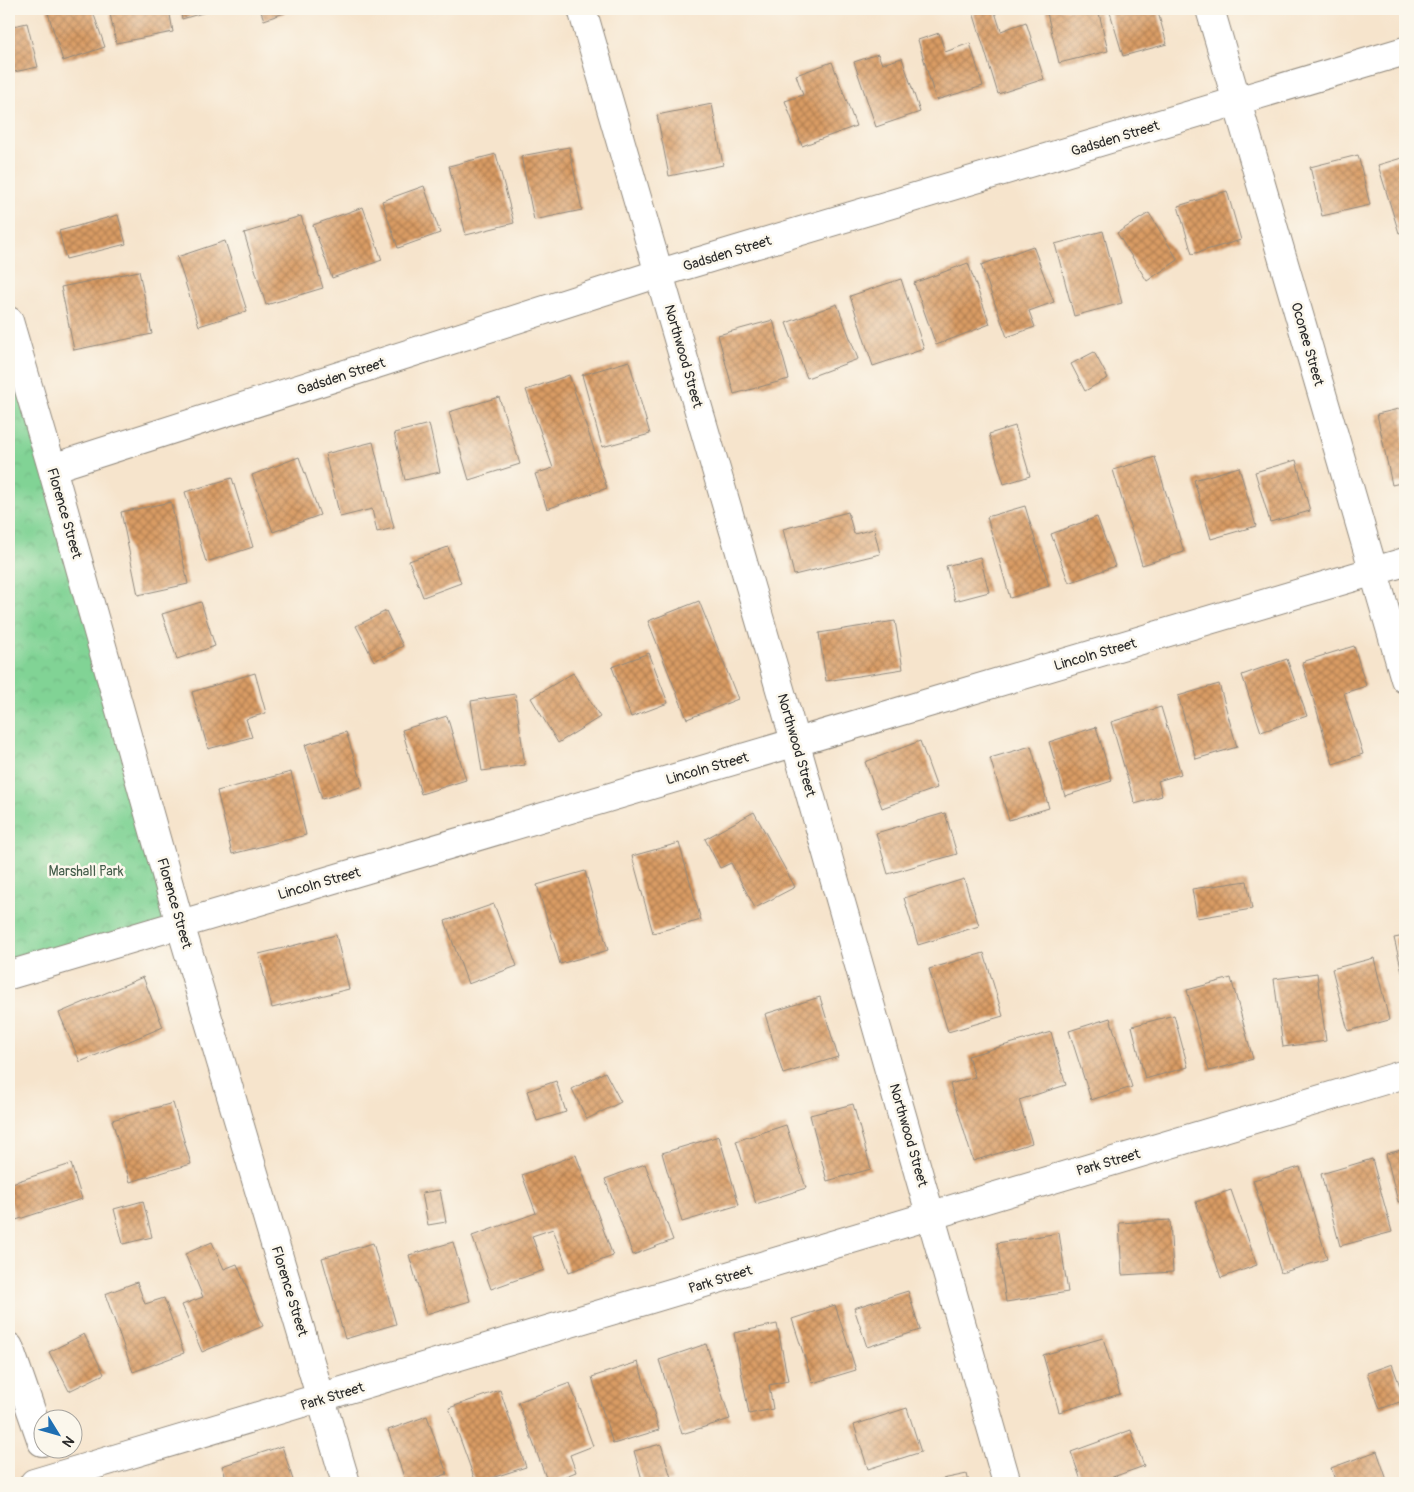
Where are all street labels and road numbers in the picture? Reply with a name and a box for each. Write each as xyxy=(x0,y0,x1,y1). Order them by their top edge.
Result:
street label: Gadsden Street xyxy=(1069,117,1162,160)
street label: Gadsden Street xyxy=(681,232,774,275)
street label: Oconee Street xyxy=(1287,300,1328,388)
street label: Northwood Street xyxy=(661,303,706,410)
street label: Gadsden Street xyxy=(295,354,388,399)
street label: Florence Street xyxy=(43,466,86,561)
street label: Lincoln Street xyxy=(1052,634,1139,674)
street label: Northwood Street xyxy=(774,692,819,799)
street label: Lincoln Street xyxy=(664,748,751,788)
street label: Florence Street xyxy=(153,856,196,951)
street label: Lincoln Street xyxy=(276,863,363,903)
street label: Northwood Street xyxy=(886,1082,931,1189)
street label: Park Street xyxy=(1074,1145,1142,1180)
street label: Florence Street xyxy=(268,1244,311,1339)
street label: Park Street xyxy=(686,1262,754,1297)
street label: Park Street xyxy=(298,1379,366,1414)

